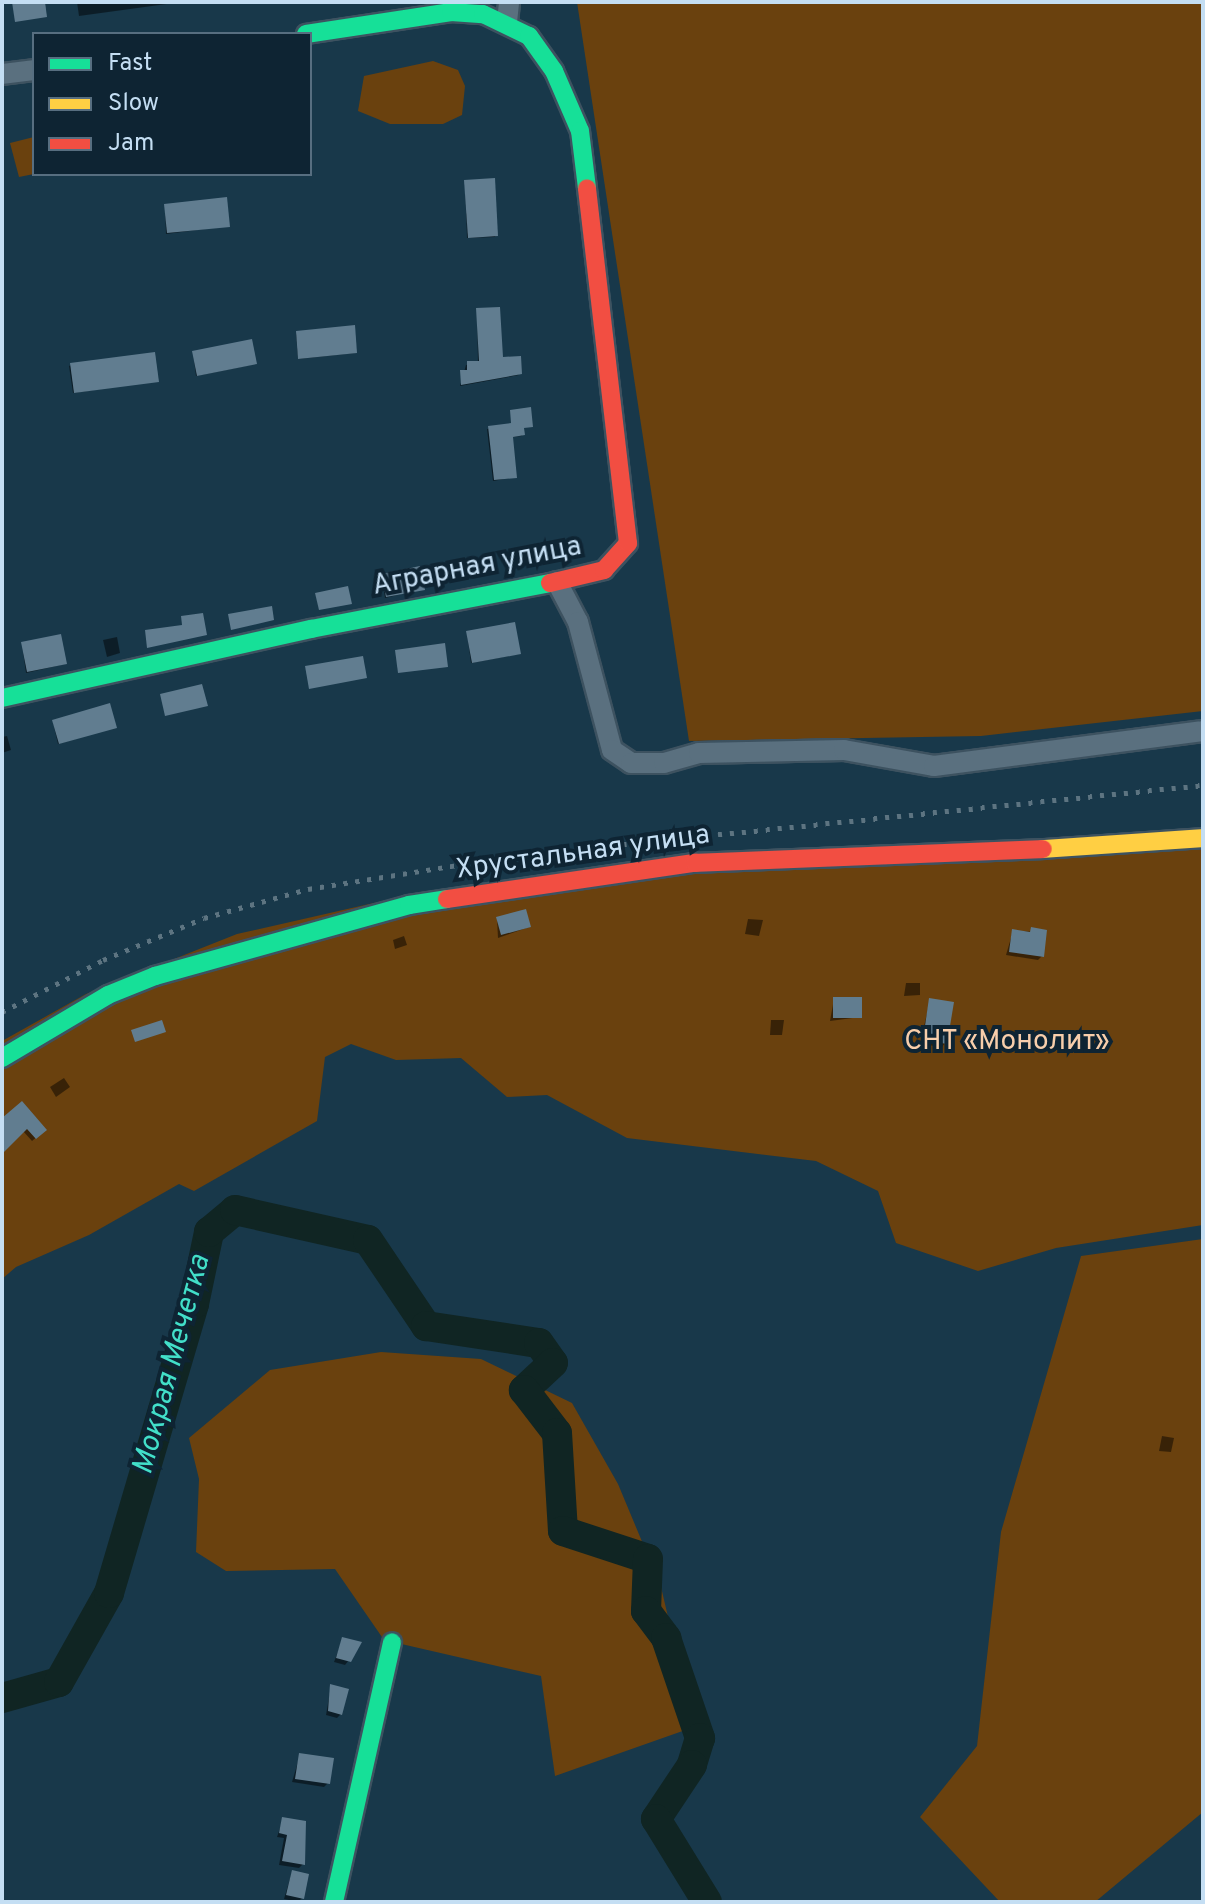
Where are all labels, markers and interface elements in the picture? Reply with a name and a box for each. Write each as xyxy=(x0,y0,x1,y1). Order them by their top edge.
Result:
legend xyxy=(32,32,312,176)
text: Fast xyxy=(108,49,152,79)
text: Slow xyxy=(108,89,159,119)
text: Jam xyxy=(108,129,154,159)
street label: Аграрная улица xyxy=(370,530,584,604)
street label: Хрустальная улица xyxy=(454,819,712,887)
park label: СНТ «Монолит» xyxy=(904,1025,1110,1059)
water label: Мокрая Мечетка xyxy=(126,1251,220,1479)

